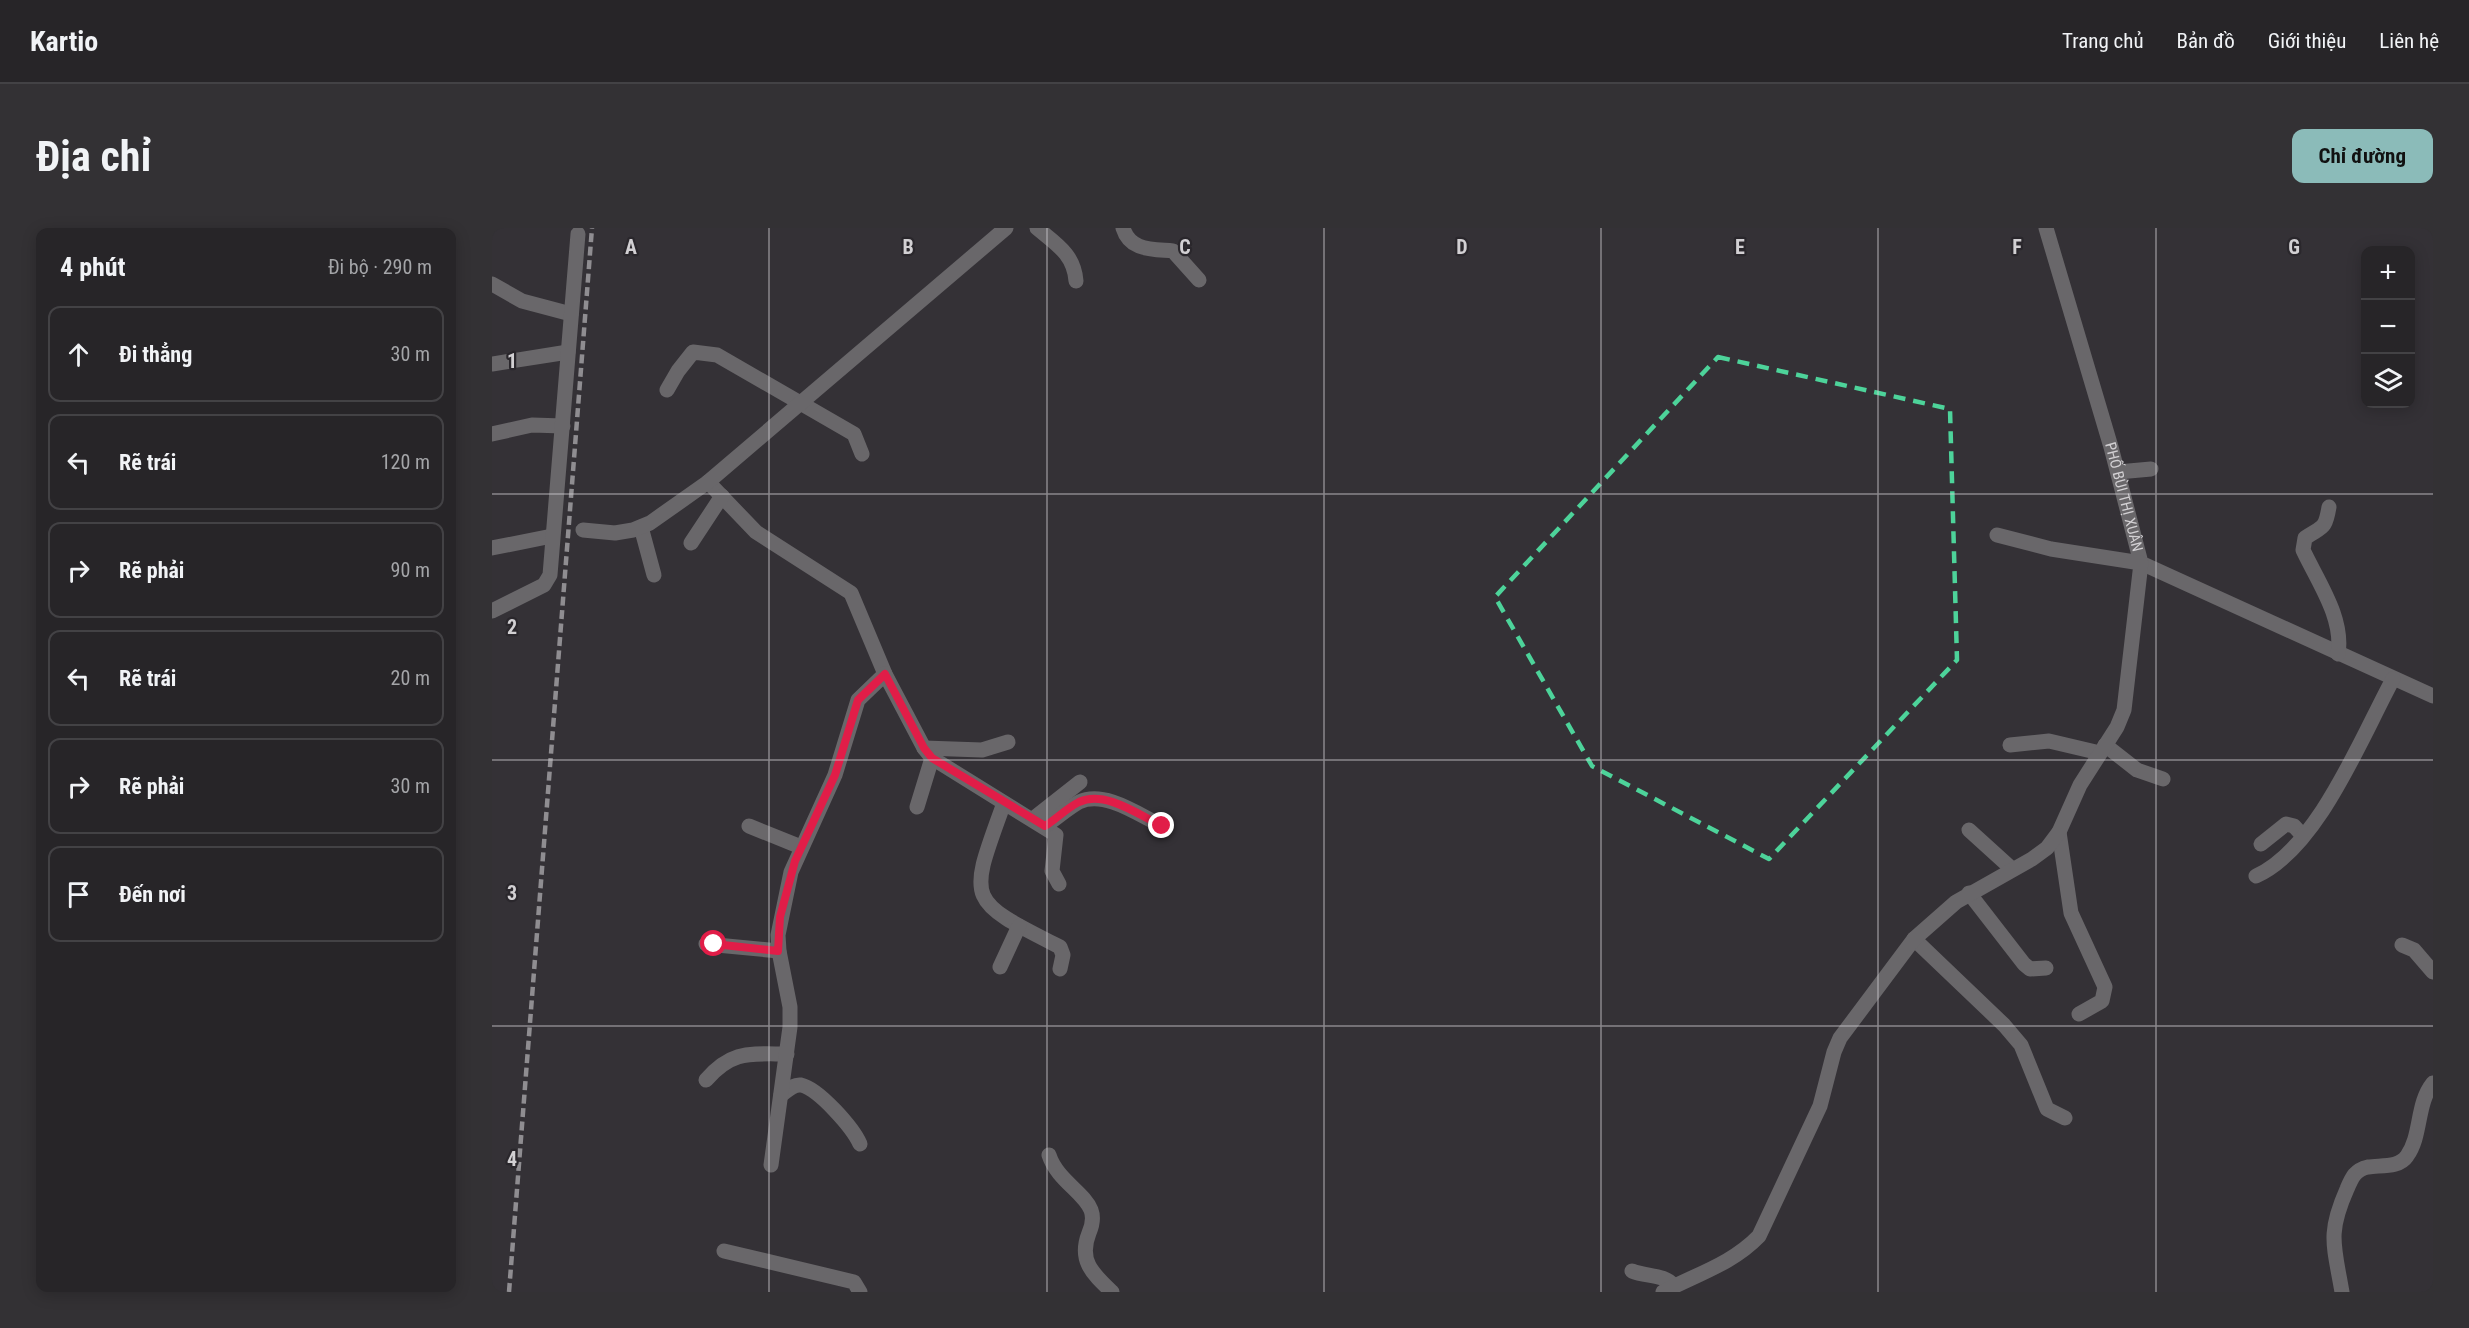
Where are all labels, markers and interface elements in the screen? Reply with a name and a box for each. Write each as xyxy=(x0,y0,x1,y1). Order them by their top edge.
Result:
text: Kartio xyxy=(30,25,98,58)
text: Trang chủ xyxy=(2062,29,2144,53)
text: Bản đồ xyxy=(2177,29,2235,53)
text: Giới thiệu xyxy=(2268,29,2346,53)
text: Liên hệ xyxy=(2379,29,2439,53)
button: Chỉ đường xyxy=(2292,129,2433,183)
text: Địa chỉ xyxy=(36,132,151,181)
text: A xyxy=(625,235,637,259)
text: B xyxy=(902,235,914,259)
text: C xyxy=(1179,235,1191,259)
text: D xyxy=(1456,235,1468,259)
text: E xyxy=(1735,235,1745,259)
text: F xyxy=(2012,235,2022,259)
text: G xyxy=(2288,235,2300,259)
map controls xyxy=(2361,246,2415,408)
button: + xyxy=(2361,246,2415,300)
text: 4 phút xyxy=(60,252,126,282)
text: Đi bộ · 290 m xyxy=(328,255,432,279)
button: − xyxy=(2361,300,2415,354)
icon: ahead xyxy=(62,338,95,371)
text: Đi thẳng xyxy=(119,342,192,367)
text: 30 m xyxy=(391,342,430,366)
text: 1 xyxy=(507,349,517,373)
button: layers xyxy=(2361,354,2415,408)
street label: PHỐ BÙI THỊ XUÂN xyxy=(2101,440,2147,554)
icon: left xyxy=(62,446,95,479)
text: Rẽ trái xyxy=(119,450,176,475)
text: 120 m xyxy=(381,450,430,474)
icon: right xyxy=(62,554,95,587)
text: Rẽ phải xyxy=(119,558,184,583)
text: 90 m xyxy=(391,558,430,582)
text: 2 xyxy=(507,615,517,639)
icon: left xyxy=(62,662,95,695)
text: Rẽ trái xyxy=(119,666,176,691)
text: 20 m xyxy=(391,666,430,690)
icon: right xyxy=(62,770,95,803)
text: Rẽ phải xyxy=(119,774,184,799)
text: 30 m xyxy=(391,774,430,798)
route end xyxy=(1148,812,1174,838)
icon: arrive xyxy=(62,878,95,911)
text: 3 xyxy=(507,881,517,905)
text: Đến nơi xyxy=(119,882,186,907)
route start xyxy=(700,930,726,956)
text: 4 xyxy=(507,1147,517,1171)

